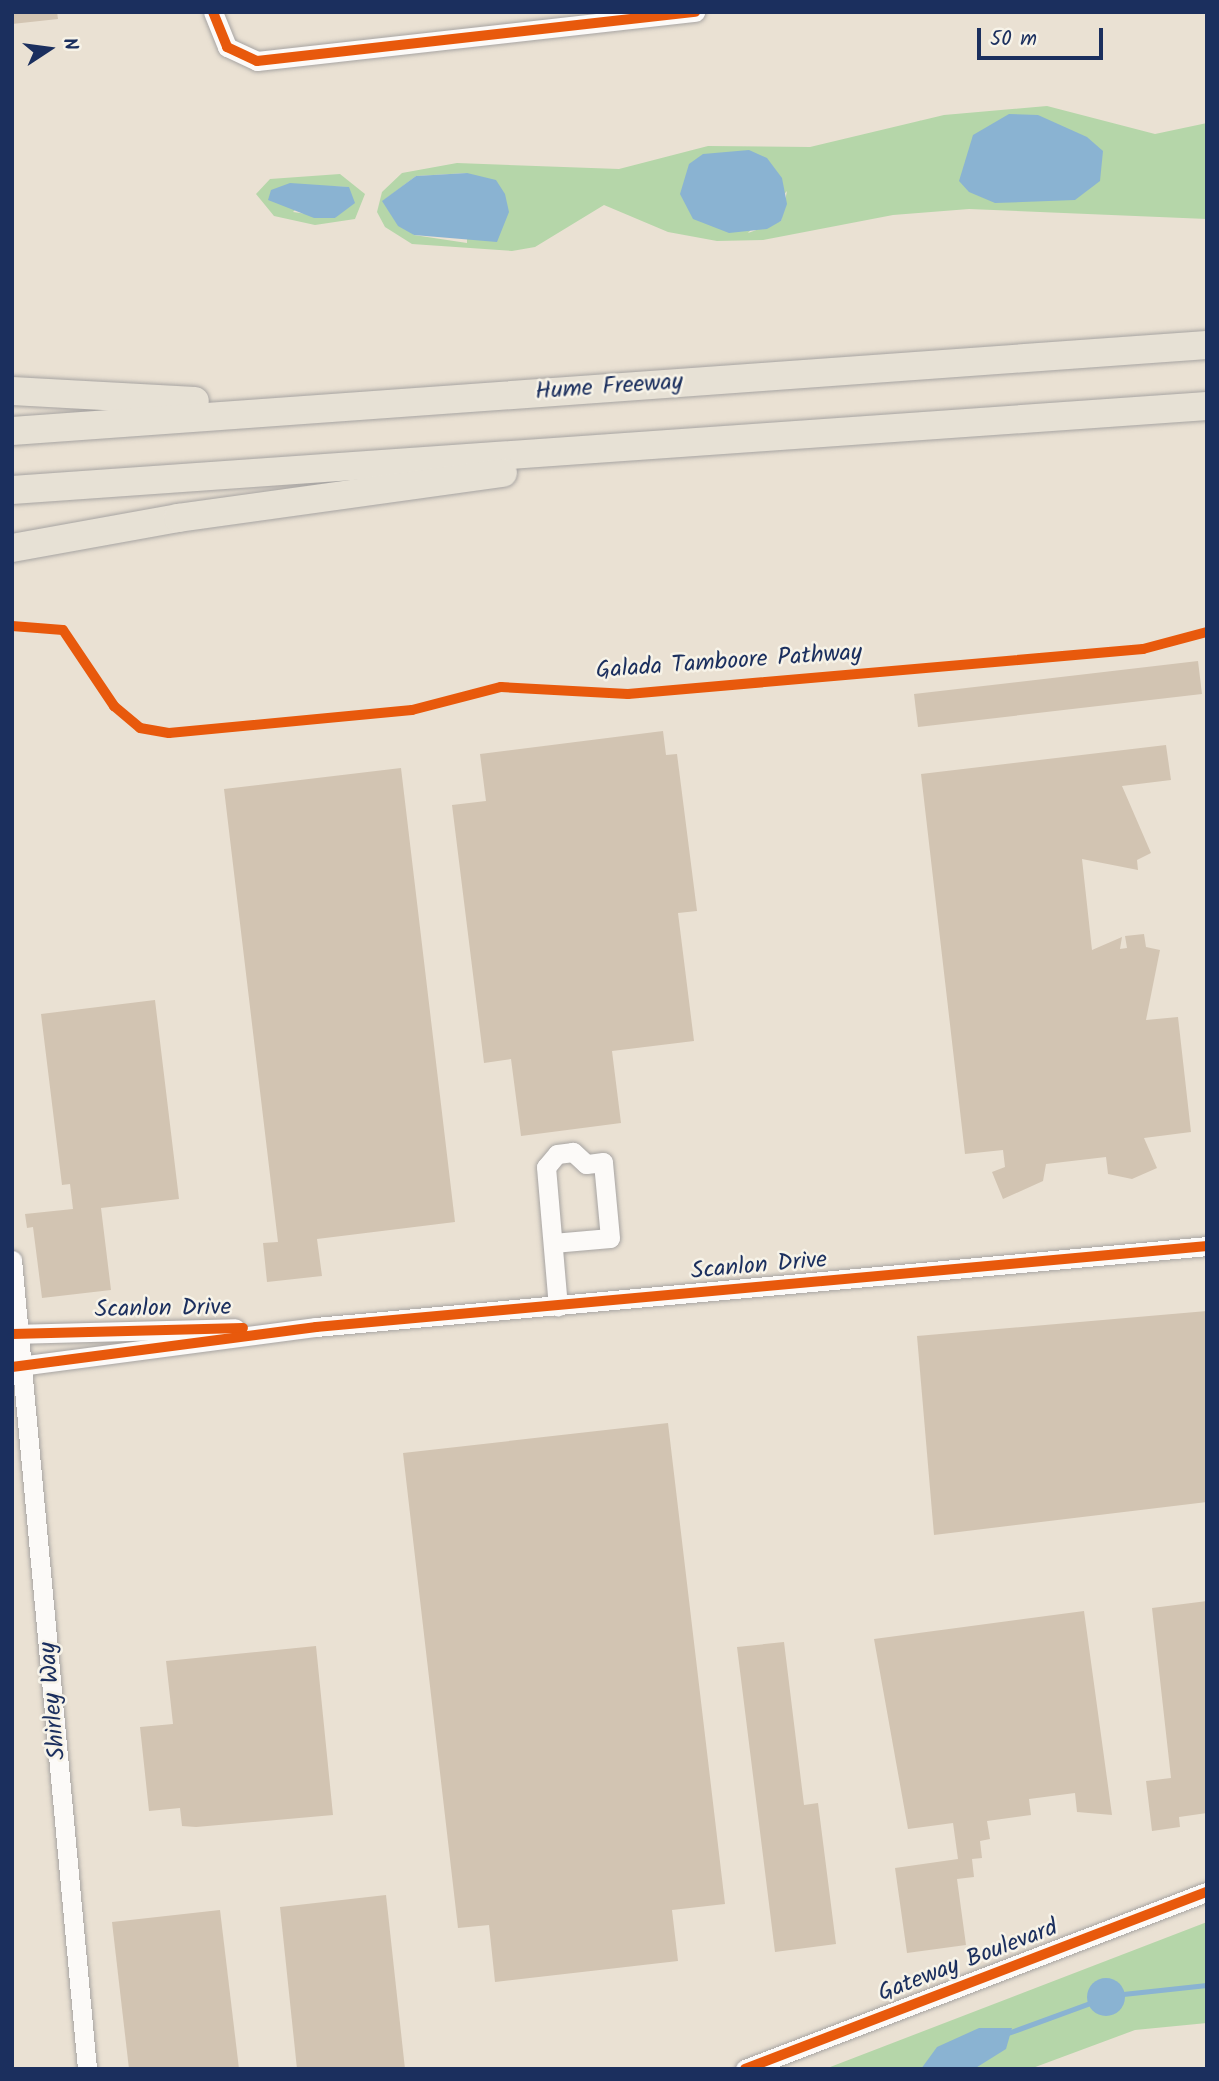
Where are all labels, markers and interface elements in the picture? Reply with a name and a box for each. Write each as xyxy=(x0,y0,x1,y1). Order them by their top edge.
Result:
north arrow xyxy=(14,14,84,84)
scale bar xyxy=(981,14,1107,58)
text: 50 m xyxy=(990,23,1037,56)
text: N xyxy=(53,35,85,53)
street label: Hume Freeway xyxy=(534,367,684,407)
street label: Galada Tamboore Pathway xyxy=(595,638,863,686)
street label: Scanlon Drive xyxy=(690,1246,828,1286)
street label: Scanlon Drive xyxy=(94,1293,232,1325)
street label: Shirley Way xyxy=(34,1641,72,1761)
street label: Gateway Boulevard xyxy=(874,1914,1062,2008)

